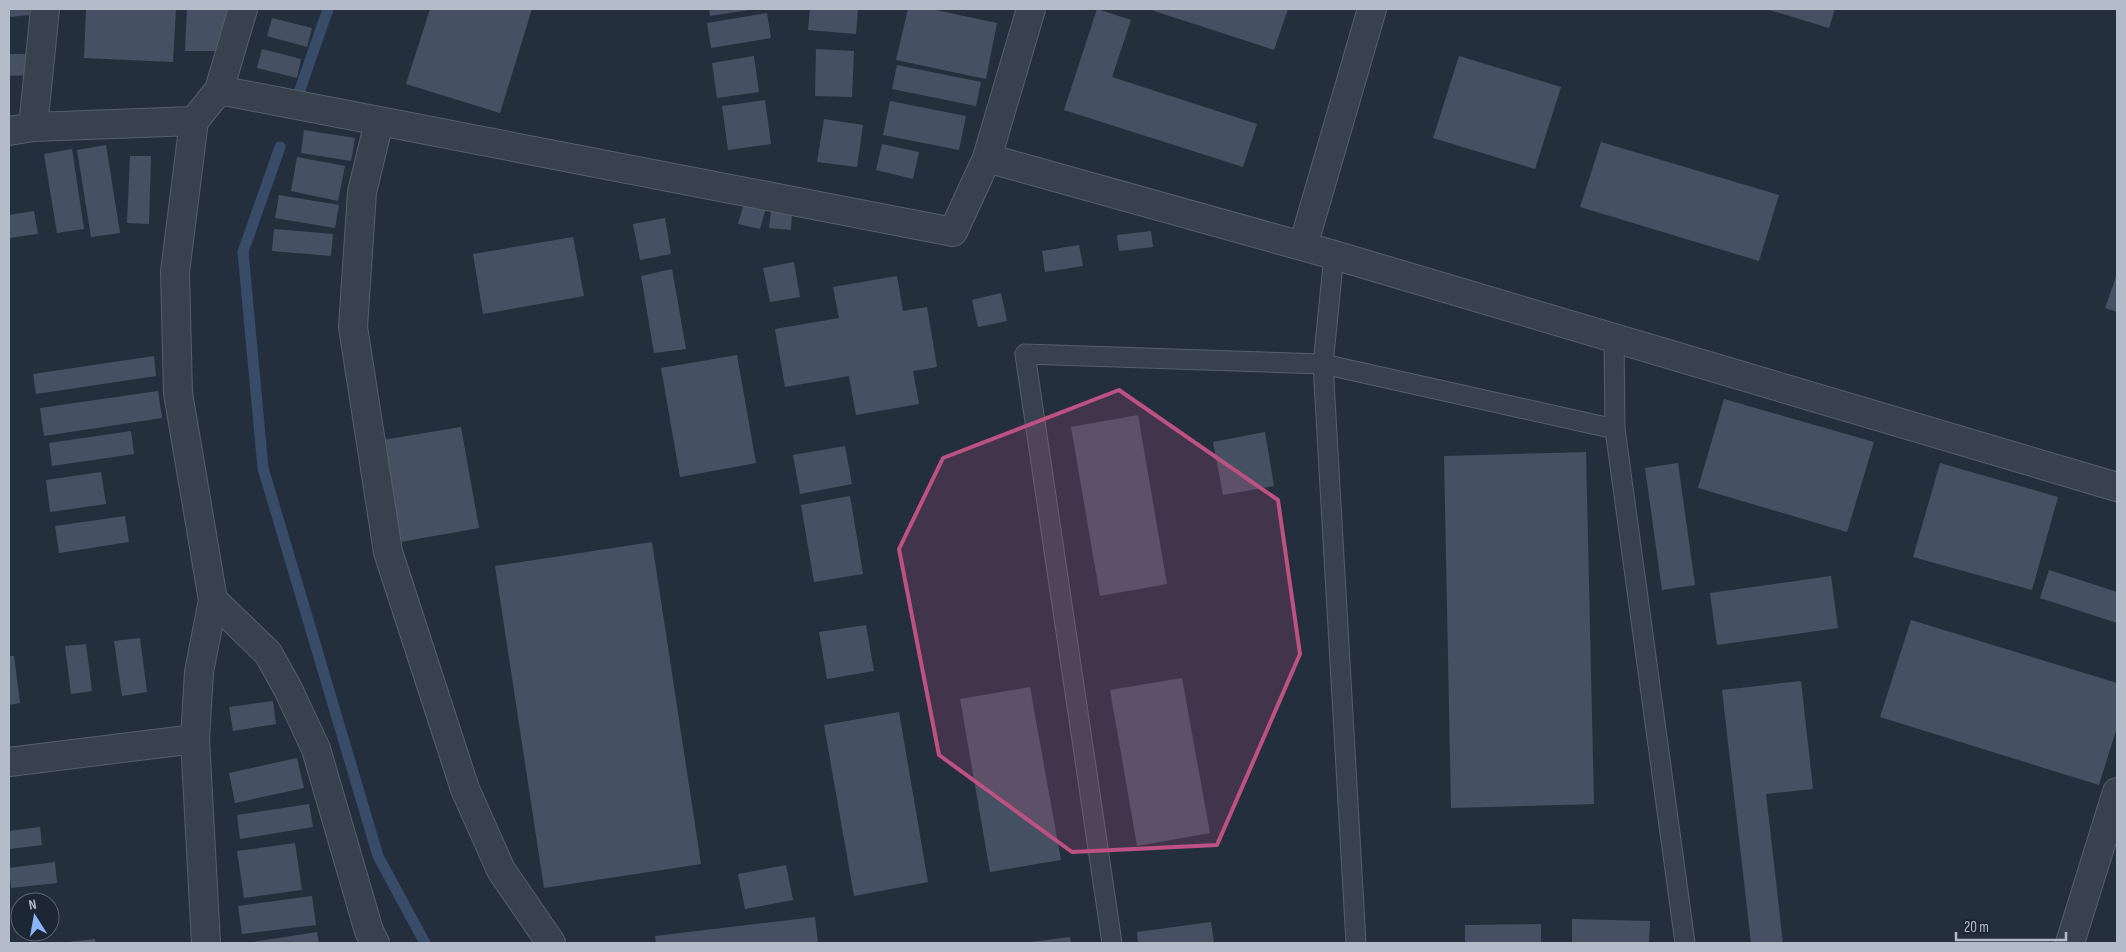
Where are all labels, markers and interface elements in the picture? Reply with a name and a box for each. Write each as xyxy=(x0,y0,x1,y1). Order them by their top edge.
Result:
north arrow xyxy=(10,892,60,942)
text: N xyxy=(27,896,38,914)
scale bar xyxy=(1956,910,2066,942)
text: 20 m xyxy=(1964,918,1989,937)

